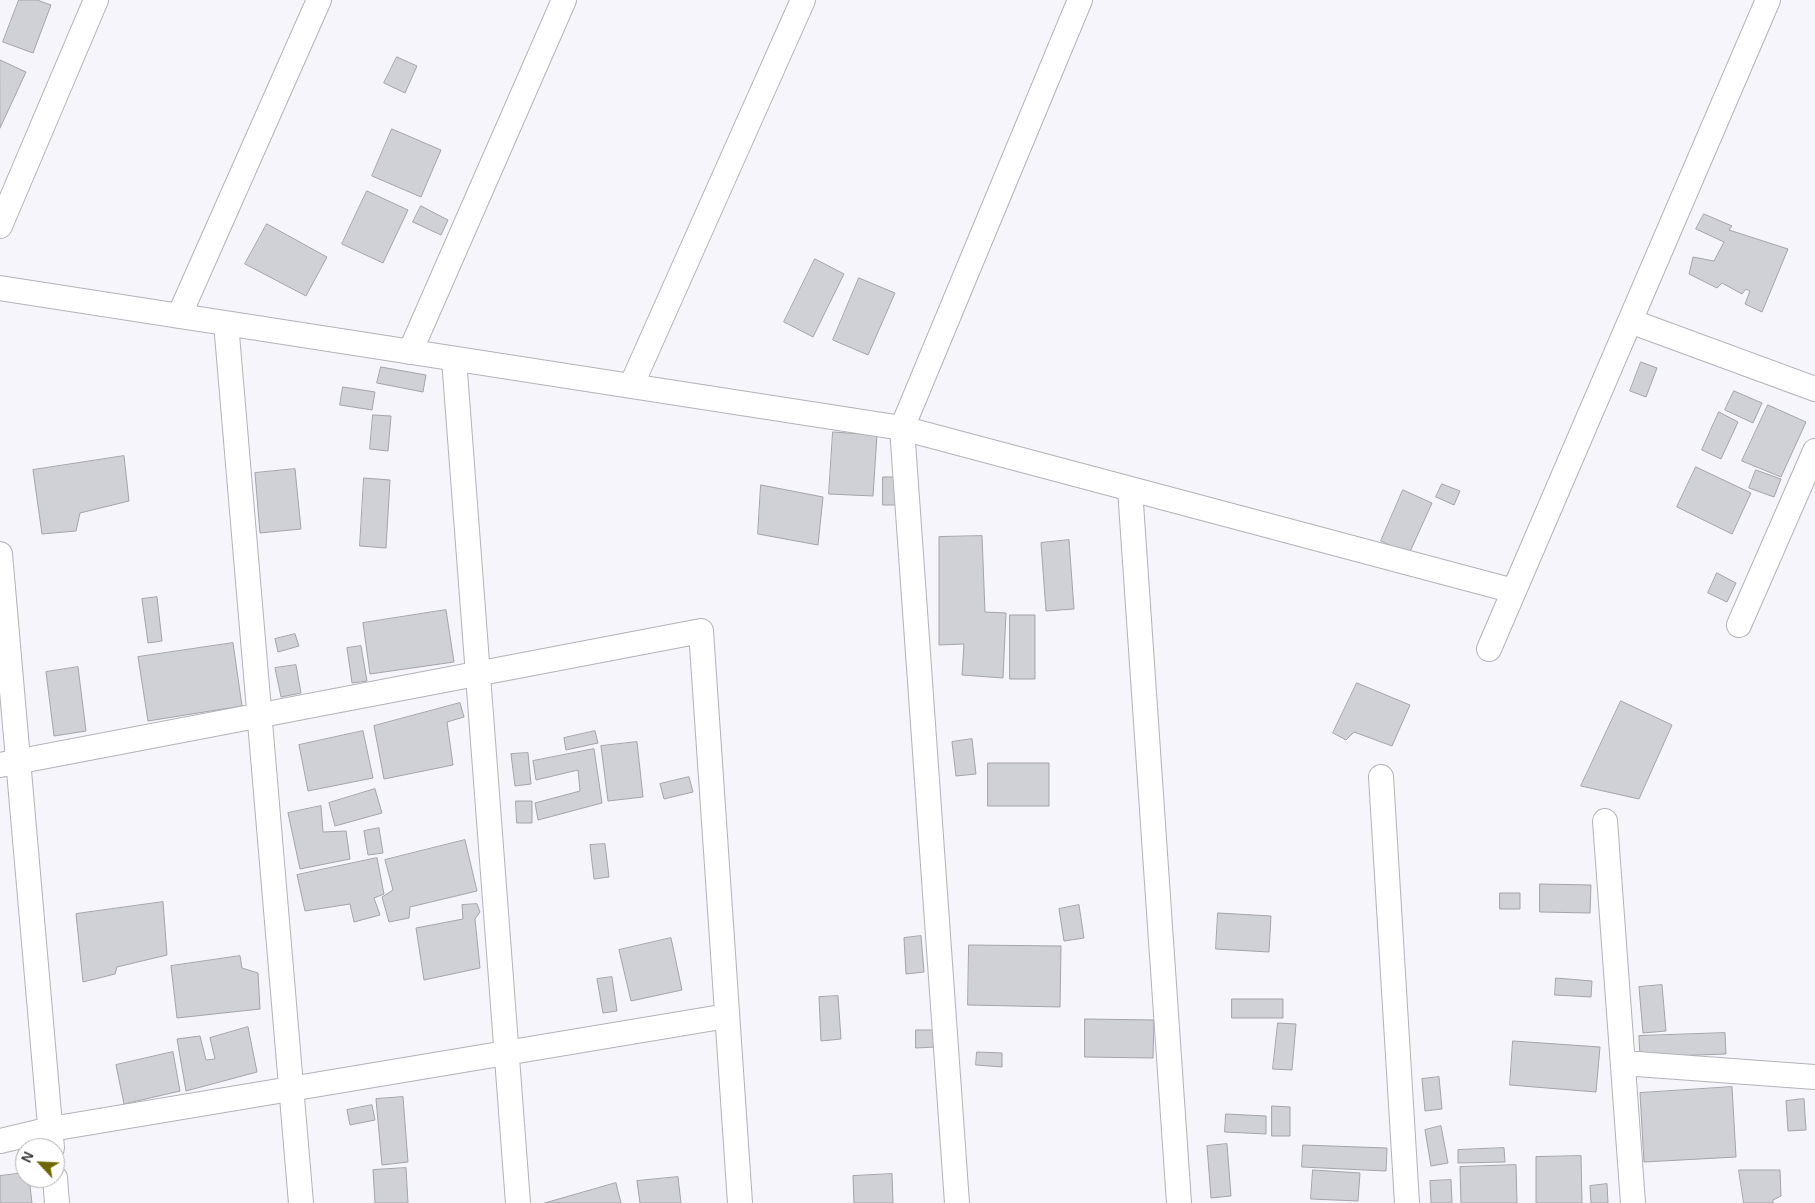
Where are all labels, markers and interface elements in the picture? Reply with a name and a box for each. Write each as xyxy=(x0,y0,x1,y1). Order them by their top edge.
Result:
north arrow xyxy=(15,1138,65,1188)
text: N xyxy=(18,1149,37,1165)

